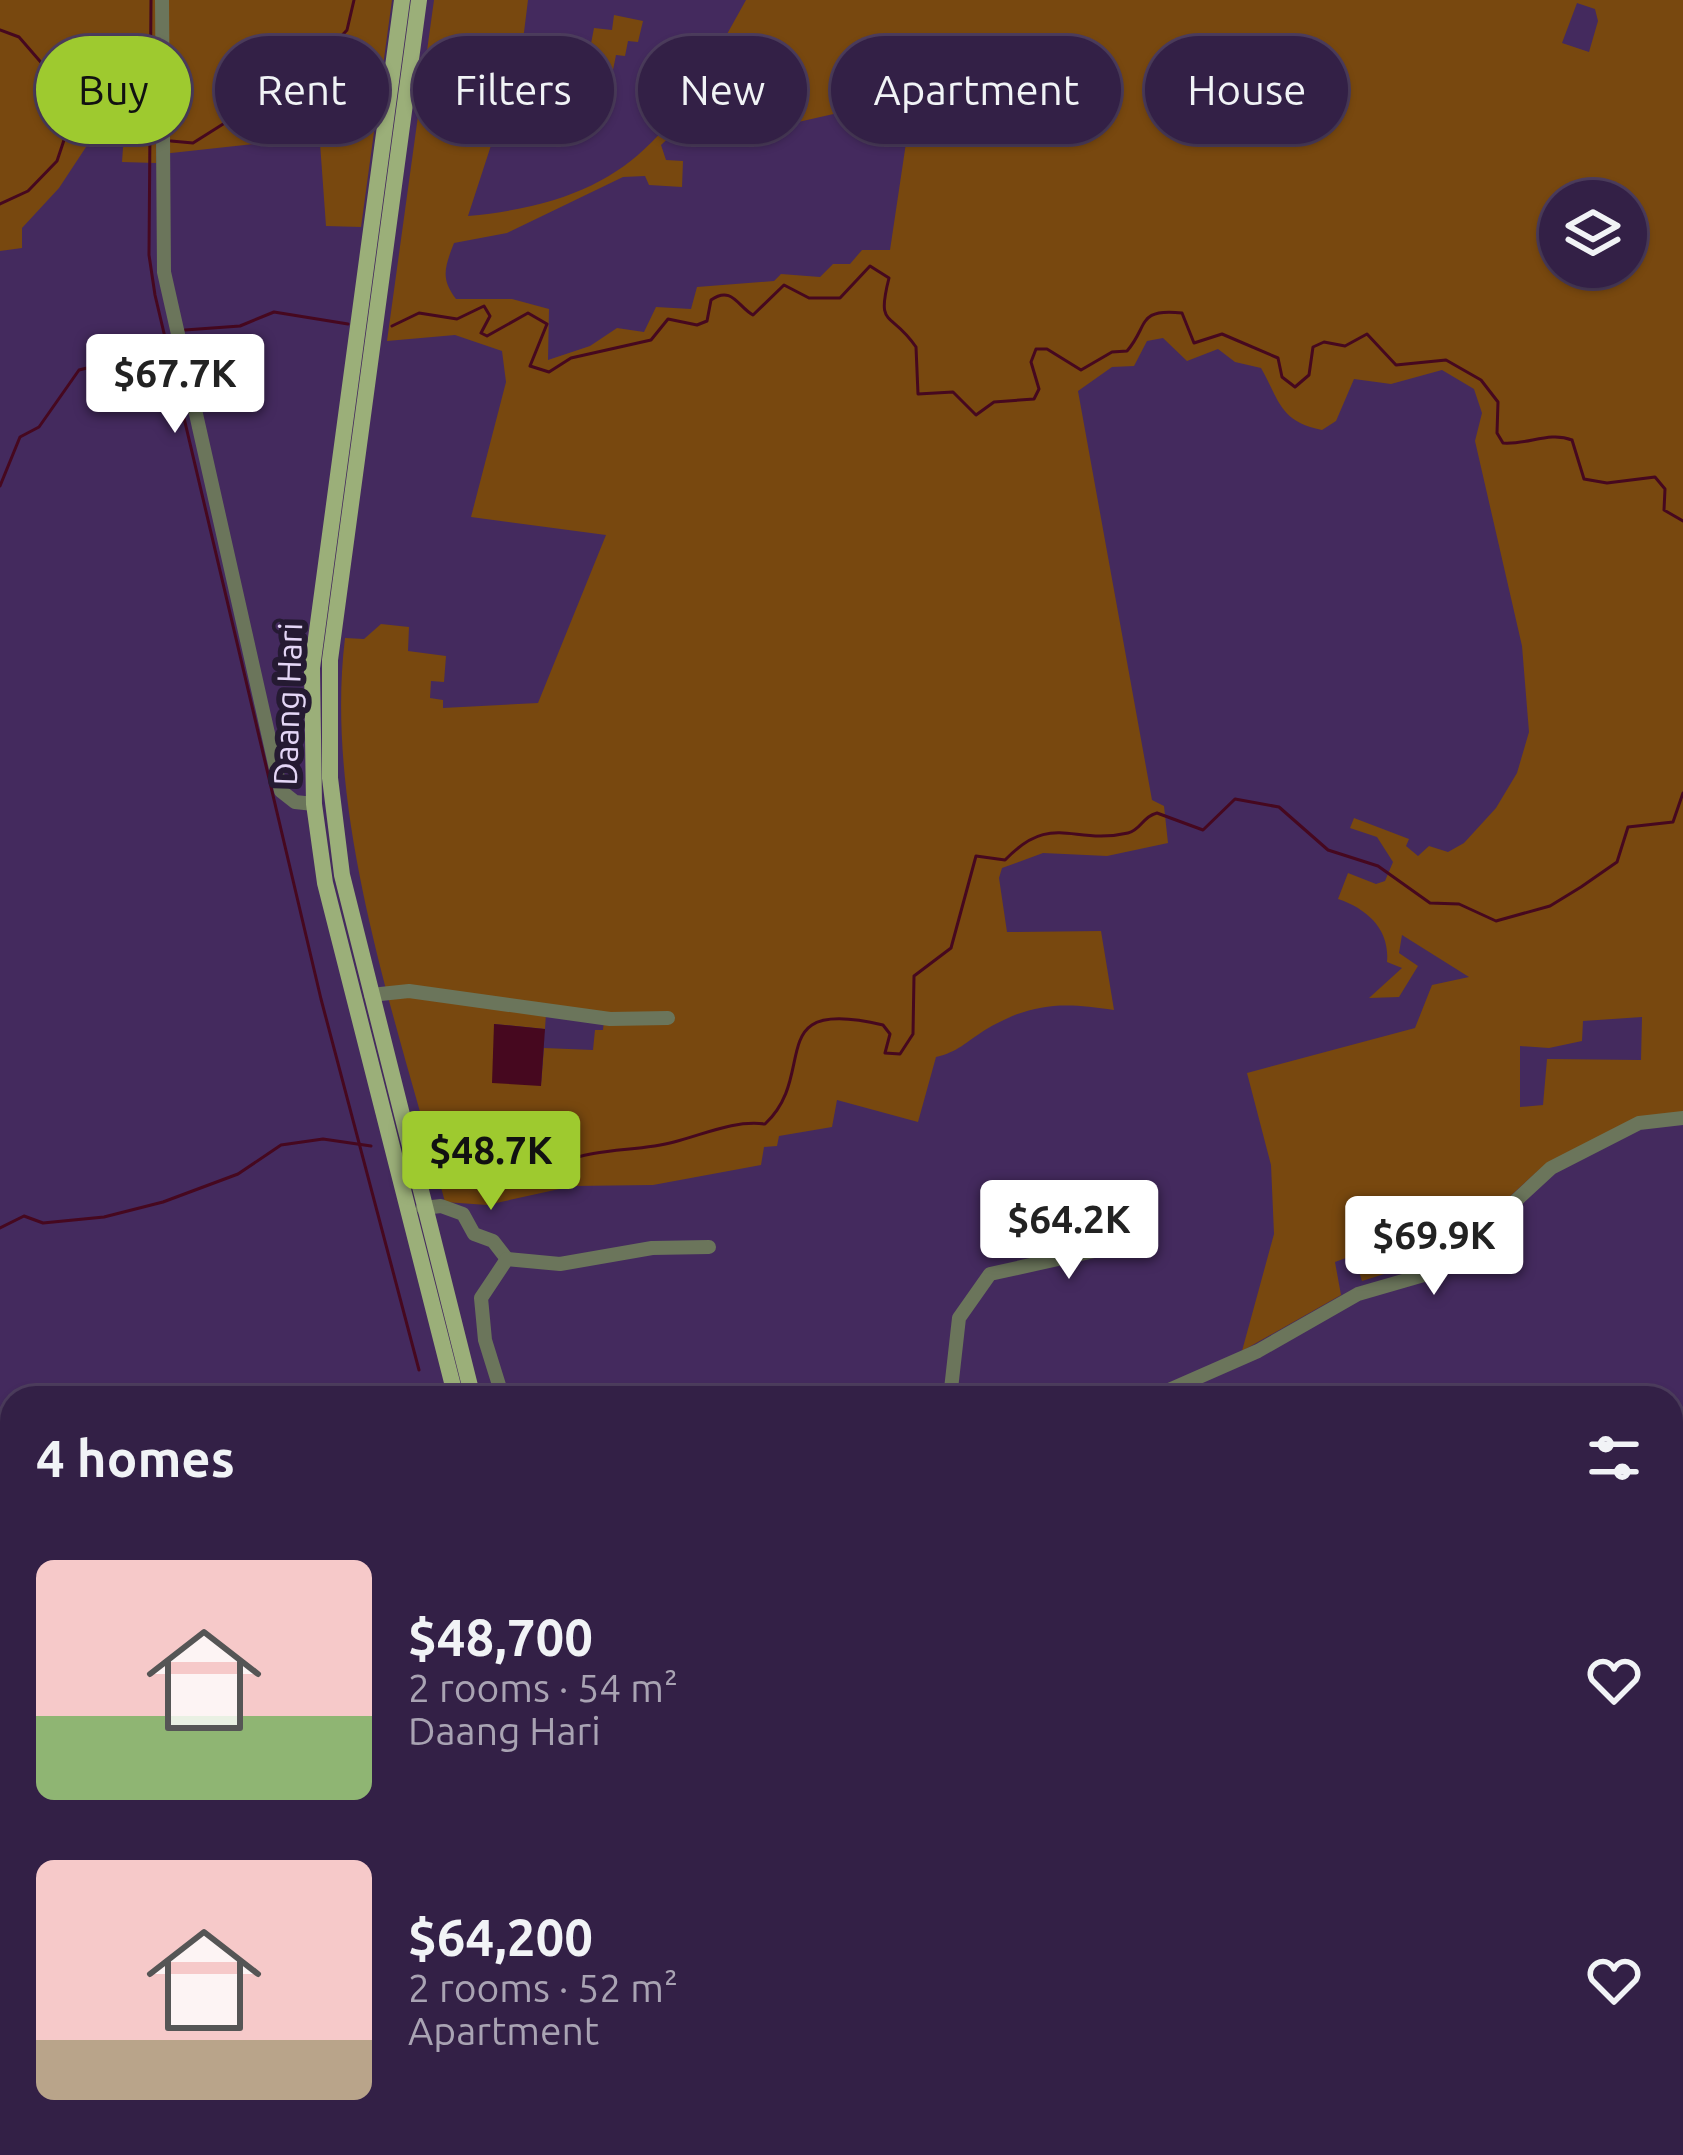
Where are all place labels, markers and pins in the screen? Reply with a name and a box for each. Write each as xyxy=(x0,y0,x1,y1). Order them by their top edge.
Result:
pin: $67.7K xyxy=(77,334,273,436)
pin: $48.7K xyxy=(393,1111,589,1213)
pin: $64.2K xyxy=(971,1180,1167,1282)
pin: $69.9K xyxy=(1336,1196,1532,1298)

